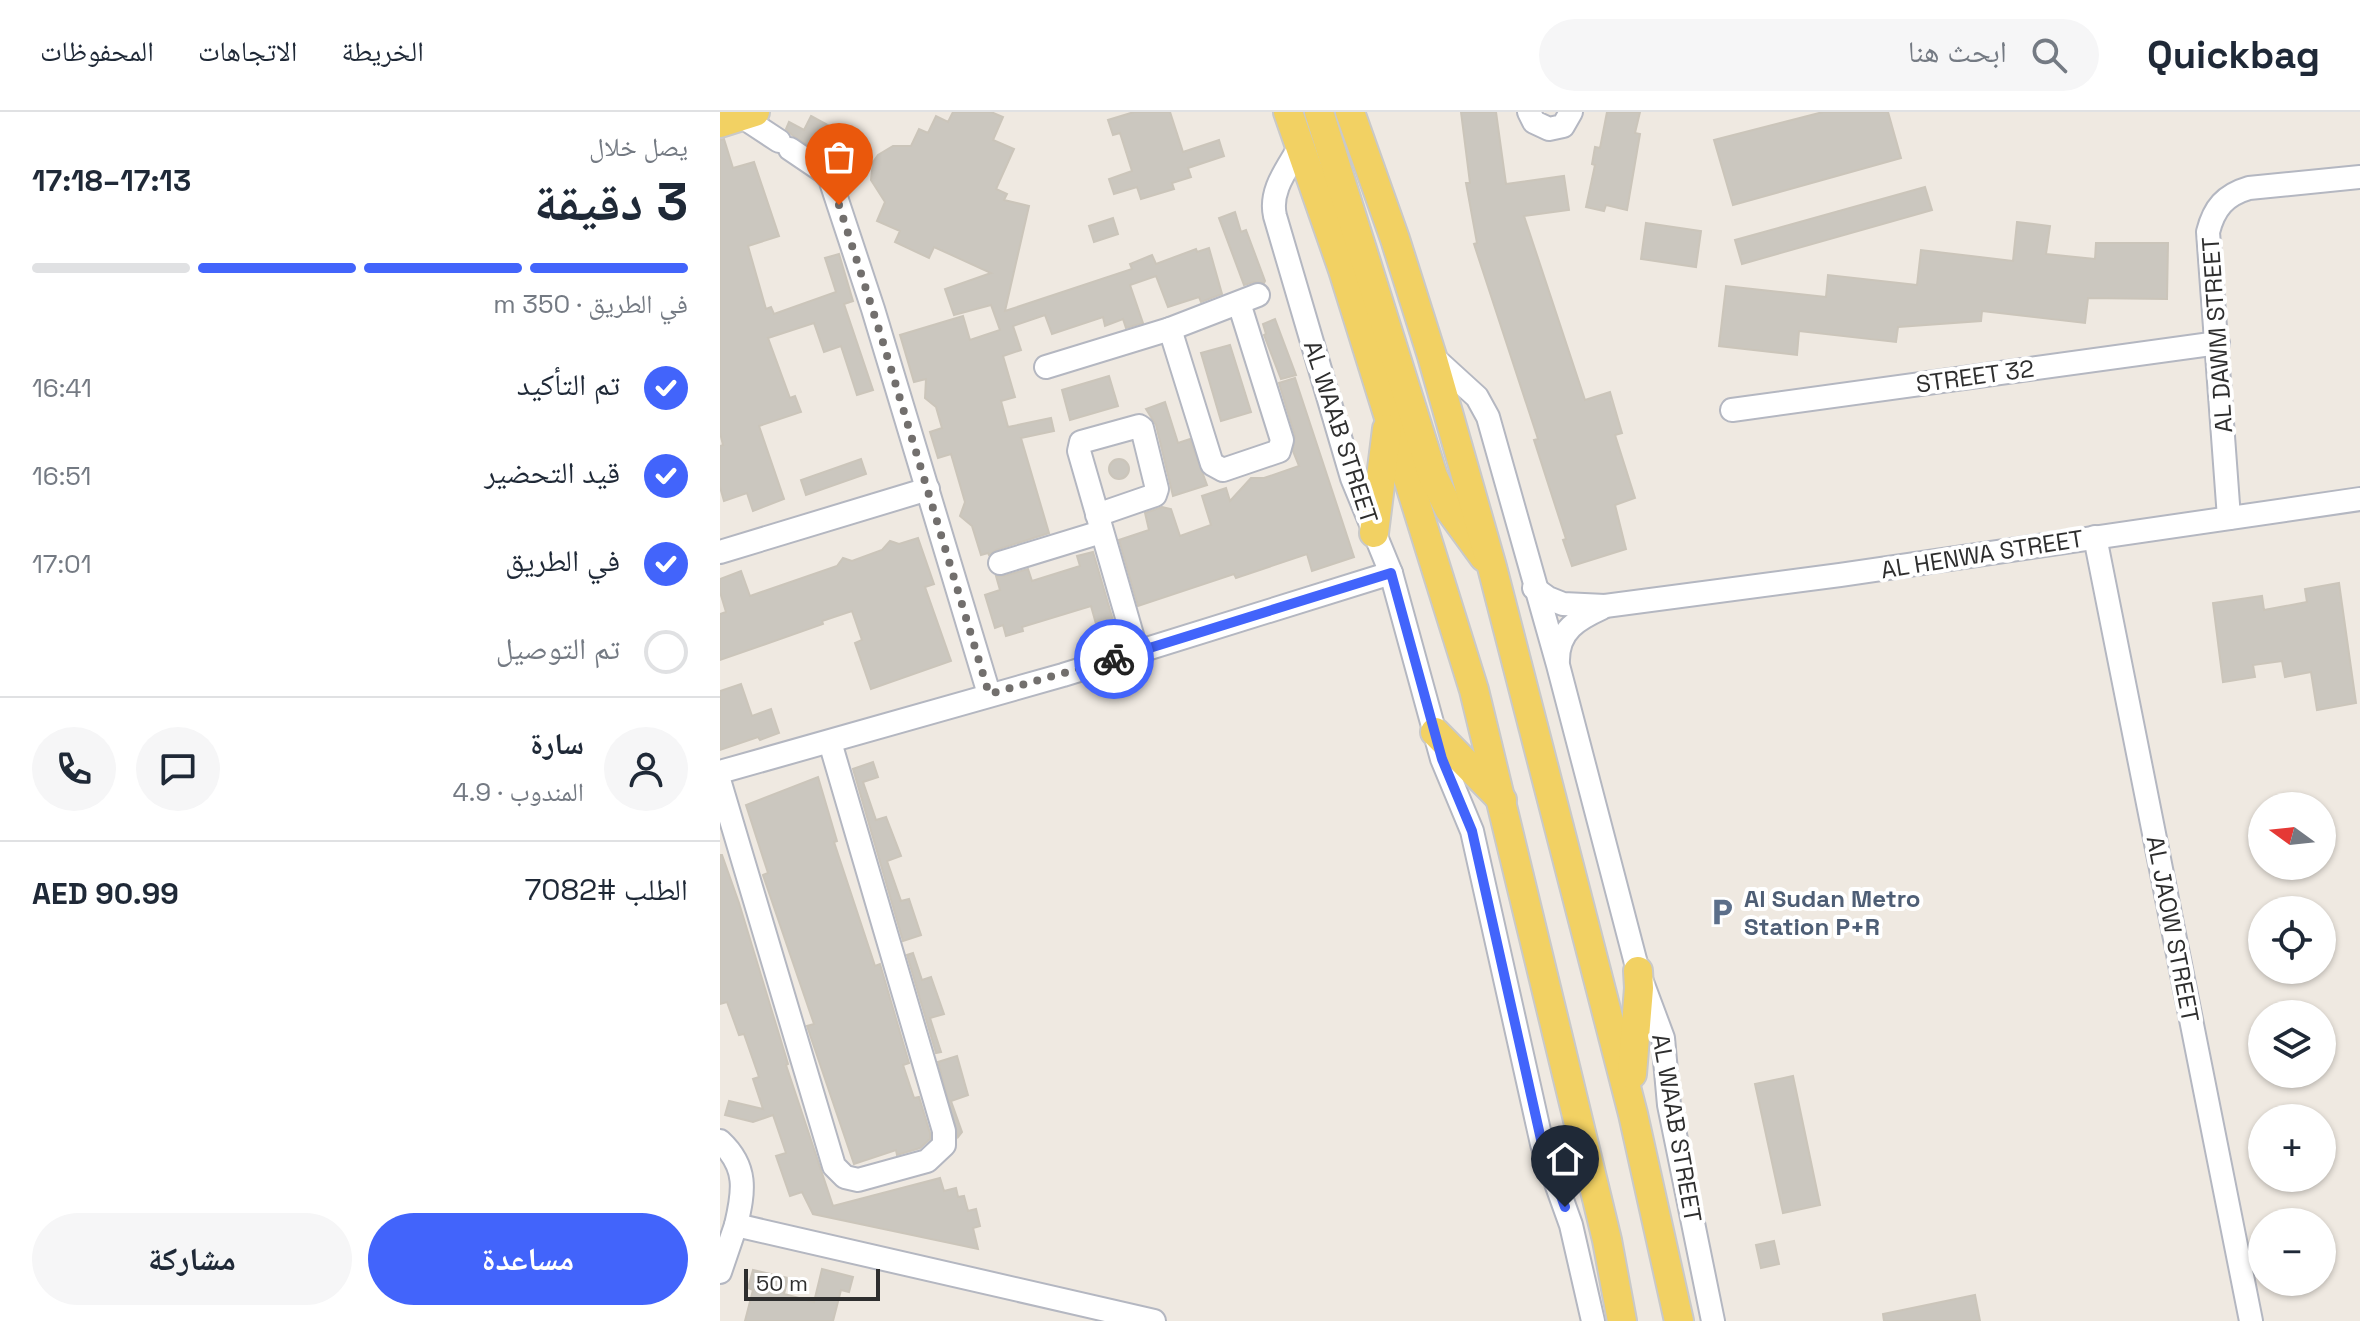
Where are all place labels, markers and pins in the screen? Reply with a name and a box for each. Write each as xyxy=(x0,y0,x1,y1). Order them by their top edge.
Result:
pin xyxy=(805,123,873,205)
place label: Al Sudan Metro Station P+R xyxy=(1744,883,1920,942)
parking icon: Al Sudan Metro Station P+R xyxy=(1707,897,1737,927)
pin xyxy=(1531,1125,1599,1207)

